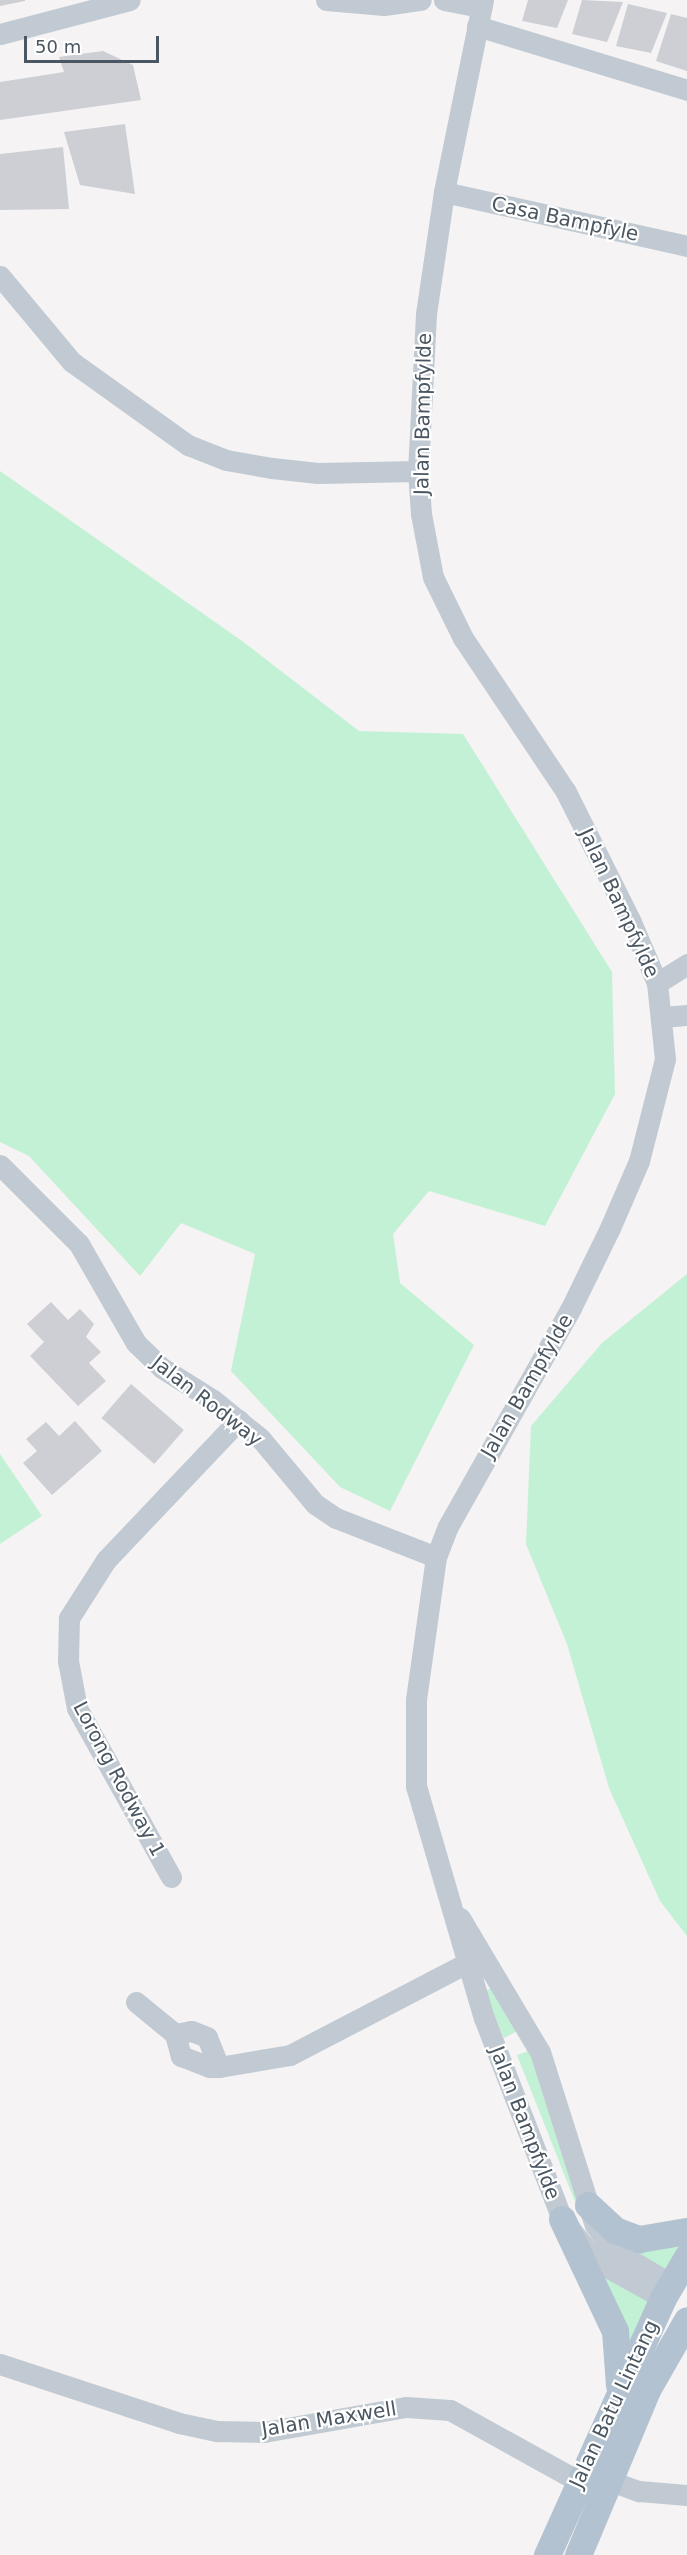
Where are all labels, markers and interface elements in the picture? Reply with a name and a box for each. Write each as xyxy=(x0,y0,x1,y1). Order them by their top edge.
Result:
scale bar xyxy=(27,24,162,62)
text: 50 m xyxy=(35,36,81,57)
street label: Casa Bampfyle xyxy=(489,192,641,246)
street label: Jalan Bampfylde xyxy=(410,333,436,495)
street label: Jalan Bampfylde xyxy=(574,824,664,982)
street label: Jalan Bampfylde xyxy=(476,1310,578,1462)
street label: Jalan Rodway xyxy=(147,1350,267,1452)
street label: Lorong Rodway 1 xyxy=(68,1697,170,1861)
street label: Jalan Bampfylde xyxy=(485,2043,565,2203)
street label: Jalan Batu Lintang xyxy=(565,2316,663,2492)
street label: Jalan Maxwell xyxy=(260,2397,398,2441)

